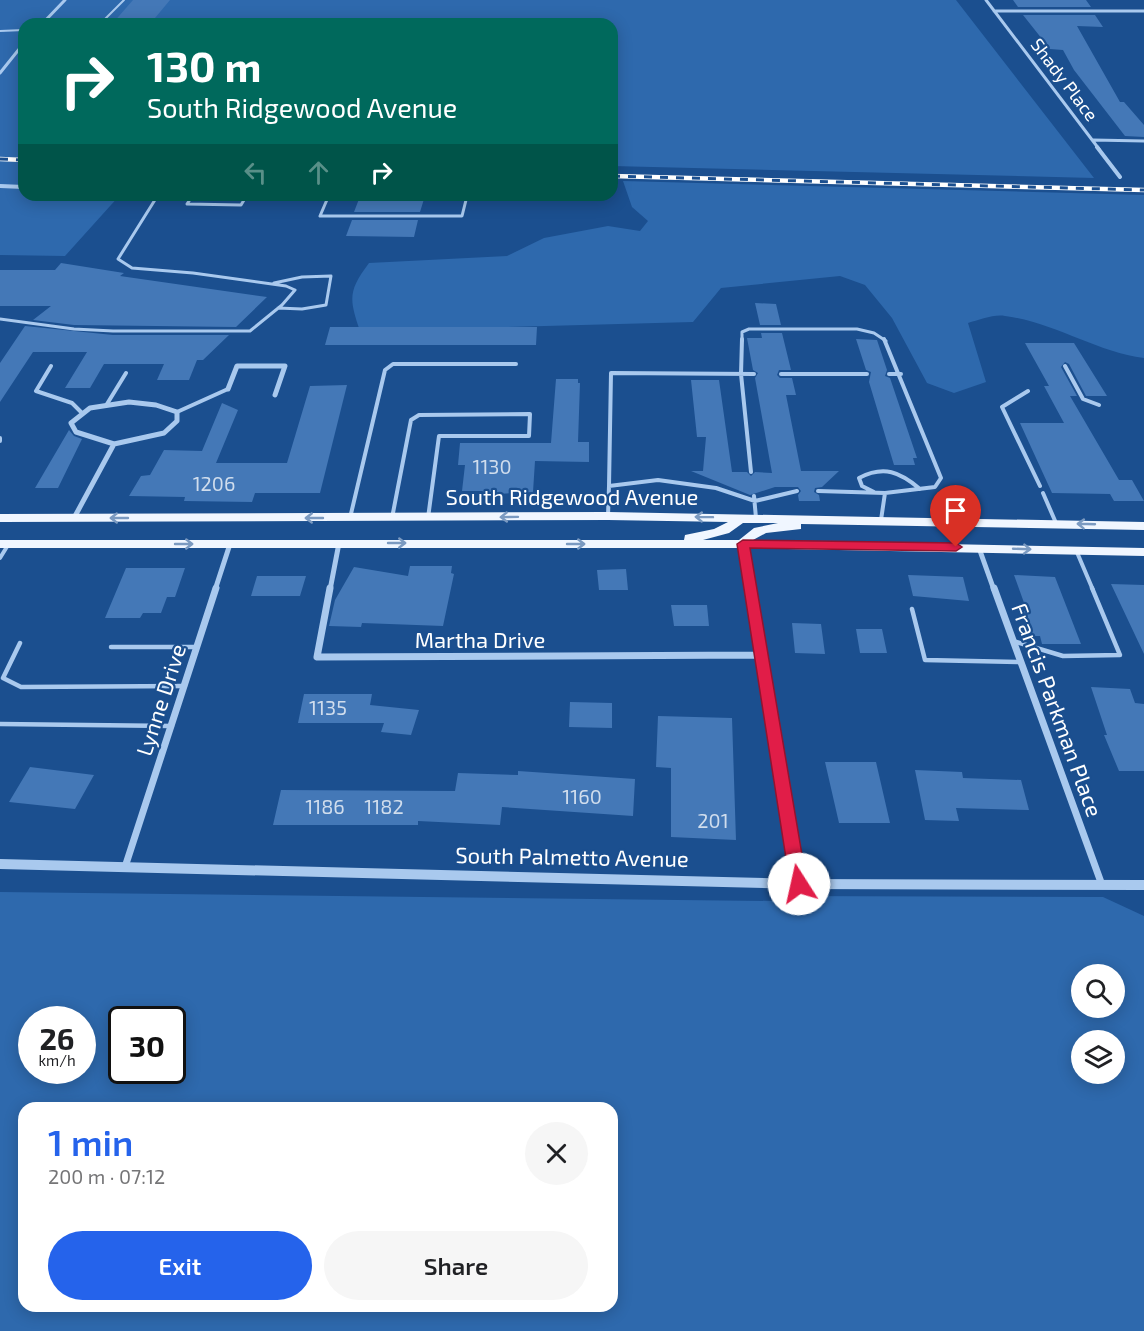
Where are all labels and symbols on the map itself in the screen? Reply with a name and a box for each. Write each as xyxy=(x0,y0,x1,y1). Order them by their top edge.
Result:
street label: Shady Place xyxy=(1027,34,1103,125)
house number: 1130 xyxy=(472,454,512,478)
house number: 1206 xyxy=(193,471,235,495)
street label: South Ridgewood Avenue xyxy=(446,483,698,509)
pin xyxy=(930,485,981,547)
one-way arrow xyxy=(499,511,519,523)
one-way arrow xyxy=(694,511,714,523)
one-way arrow xyxy=(109,512,129,524)
one-way arrow xyxy=(304,512,324,524)
one-way arrow xyxy=(1076,519,1096,530)
one-way arrow xyxy=(387,537,407,549)
one-way arrow xyxy=(174,538,194,550)
one-way arrow xyxy=(565,538,585,550)
one-way arrow xyxy=(1012,543,1032,555)
street label: Francis Parkman Place xyxy=(1007,599,1109,820)
street label: Martha Drive xyxy=(415,626,545,652)
street label: Lynne Drive xyxy=(130,641,190,759)
house number: 1135 xyxy=(309,695,347,719)
house number: 1160 xyxy=(562,784,602,808)
house number: 1186 xyxy=(305,794,345,818)
house number: 1182 xyxy=(364,794,404,818)
house number: 201 xyxy=(697,808,729,832)
street label: South Palmetto Avenue xyxy=(455,841,689,871)
position arrow xyxy=(767,852,831,916)
speed limit sign: 30 xyxy=(108,1006,186,1084)

